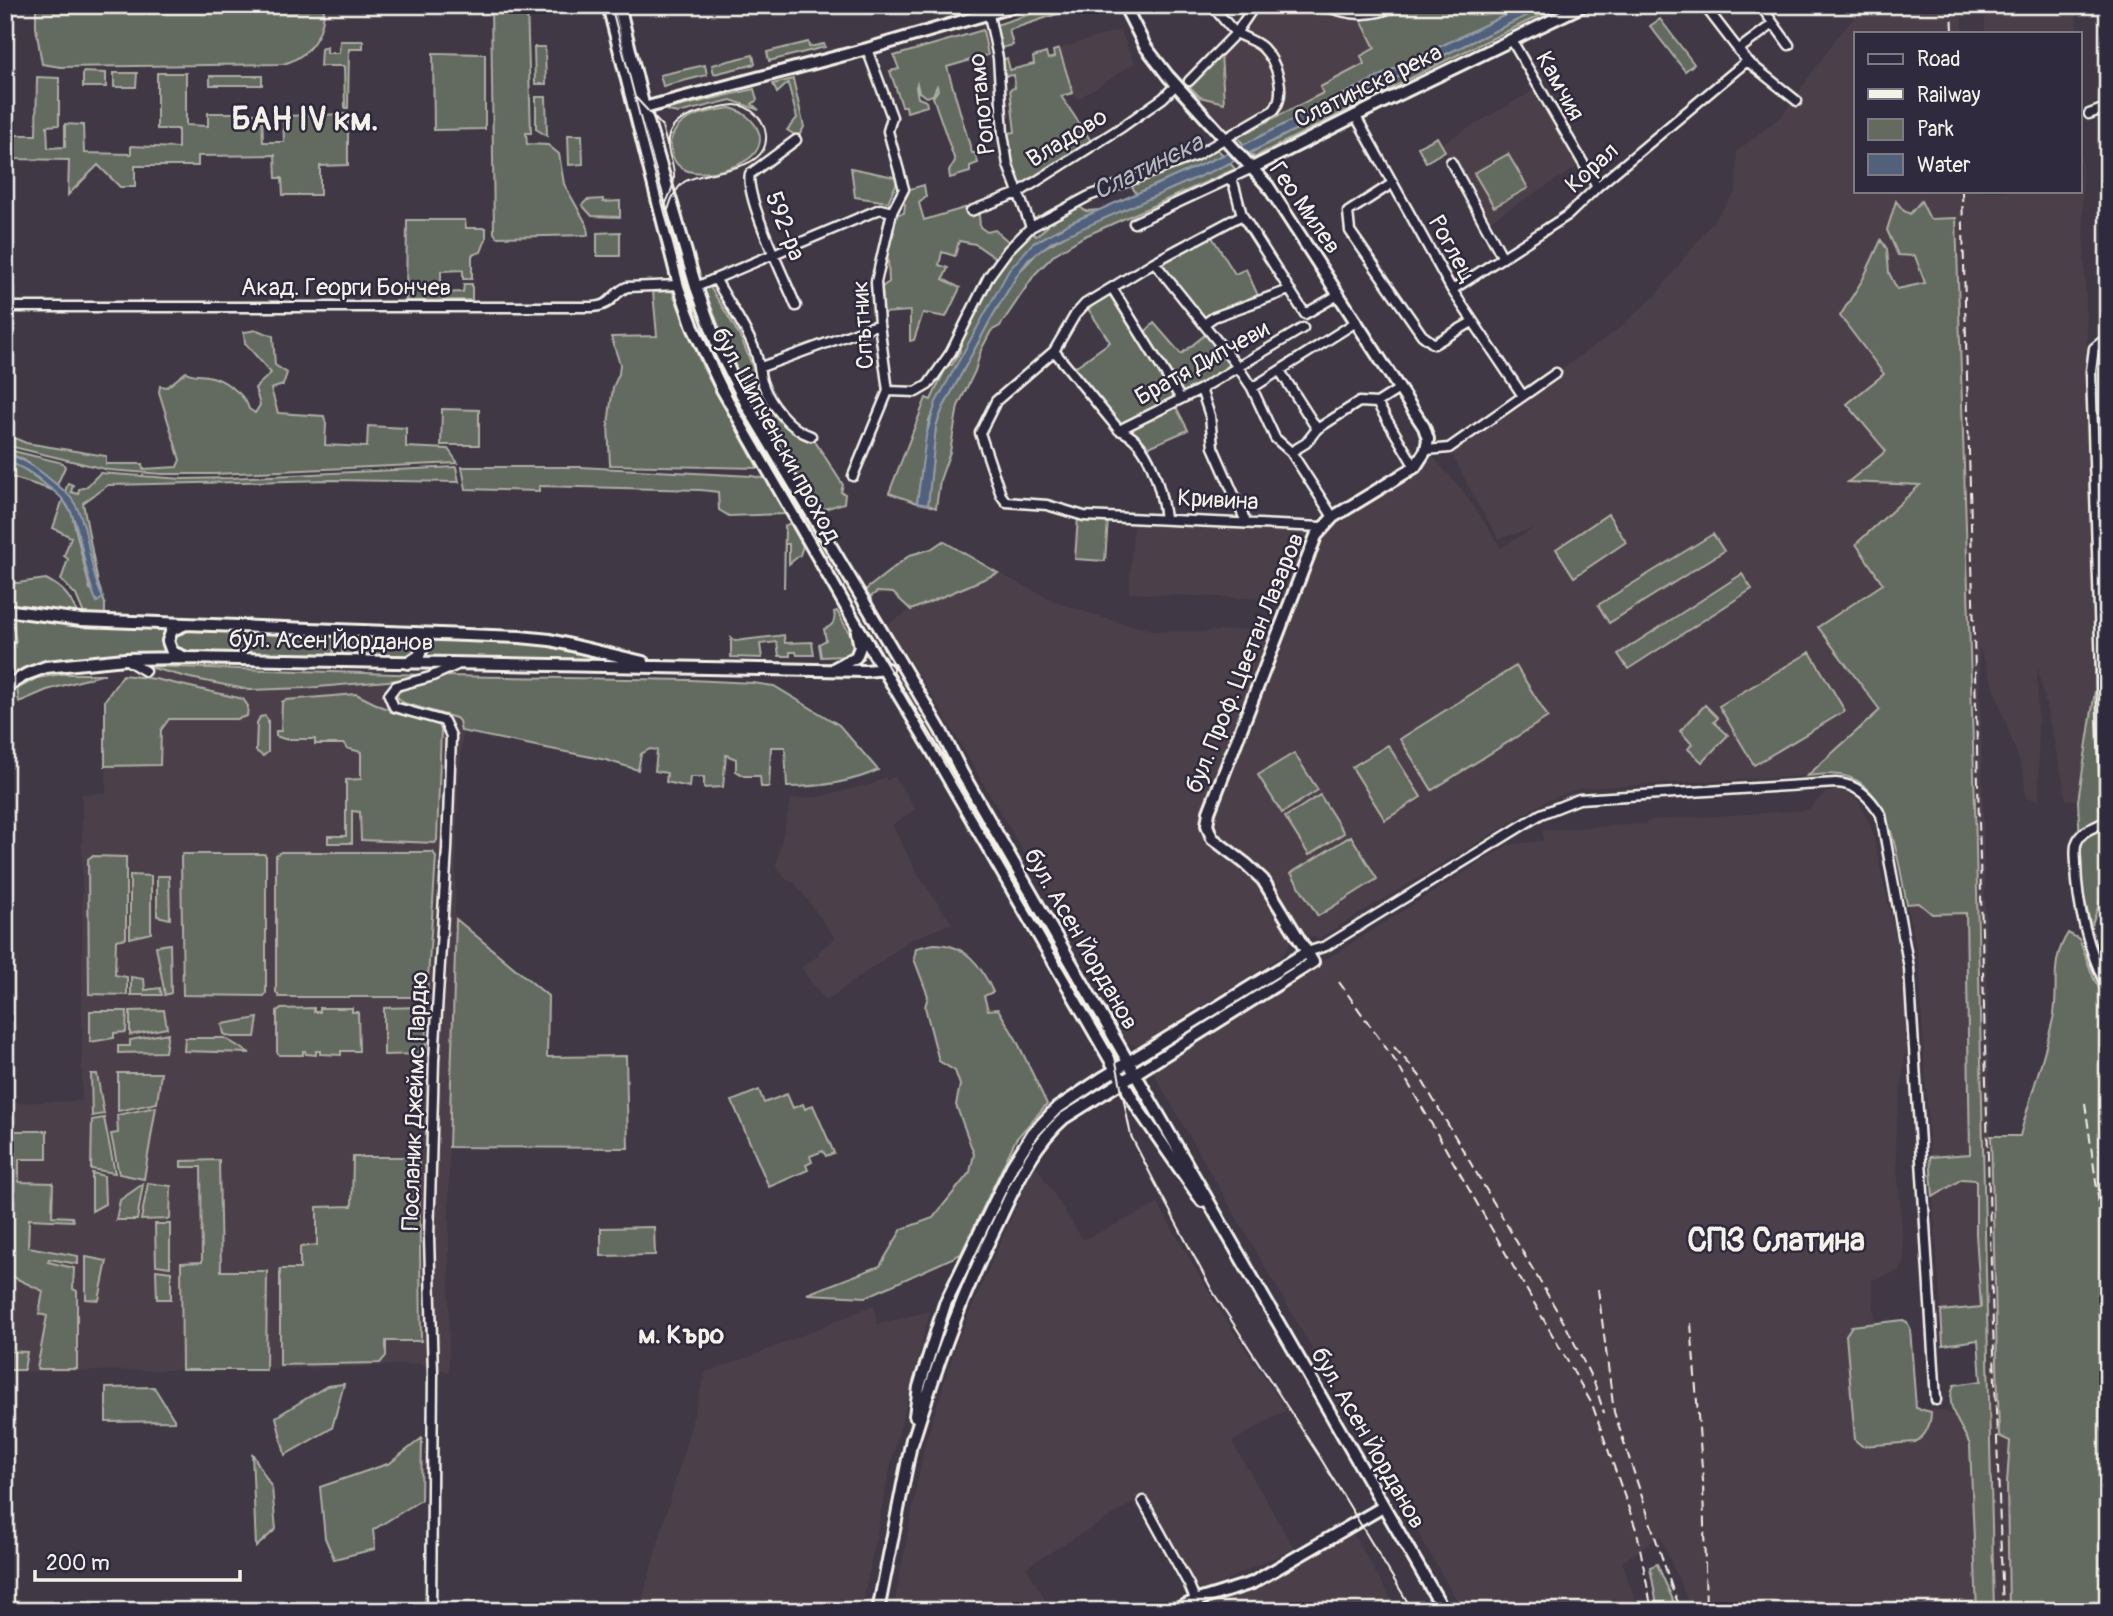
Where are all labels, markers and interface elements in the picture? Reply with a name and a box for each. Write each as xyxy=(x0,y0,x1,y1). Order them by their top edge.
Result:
legend xyxy=(1854,32,2082,192)
street label: Слатинска река xyxy=(1289,38,1447,134)
street label: Камчия xyxy=(1529,46,1591,126)
text: Road xyxy=(1917,46,1961,73)
street label: Ропотамо xyxy=(962,52,1002,156)
text: Railway xyxy=(1917,82,1981,109)
district label: БАН IV км. xyxy=(232,100,378,140)
street label: Владово xyxy=(1021,102,1113,174)
text: Park xyxy=(1917,116,1954,143)
water label: Слатинска xyxy=(1088,126,1210,207)
street label: Корал xyxy=(1559,137,1625,199)
text: Water xyxy=(1917,152,1971,179)
street label: Гео Милев xyxy=(1263,156,1347,260)
street label: 592-ра xyxy=(759,187,811,265)
street label: Роглец xyxy=(1422,210,1482,288)
street label: Акад. Георги Бончев xyxy=(241,273,451,302)
street label: Спътник xyxy=(845,280,881,370)
street label: Братя Дипчеви xyxy=(1130,314,1275,412)
street label: бул. Шипченски проход xyxy=(705,322,848,548)
street label: Кривина xyxy=(1177,483,1259,517)
street label: бул. Проф. Цветан Лазаров xyxy=(1179,528,1311,798)
street label: бул. Асен Йорданов xyxy=(228,625,434,657)
street label: бул. Асен Йорданов xyxy=(1017,843,1145,1035)
street label: Посланик Джеймс Пардю xyxy=(396,971,434,1231)
district label: СПЗ Слатина xyxy=(1687,1221,1865,1261)
district label: м. Къро xyxy=(638,1319,724,1351)
street label: бул. Асен Йорданов xyxy=(1304,1342,1432,1534)
scale bar xyxy=(35,1539,240,1583)
text: 200 m xyxy=(46,1550,110,1577)

